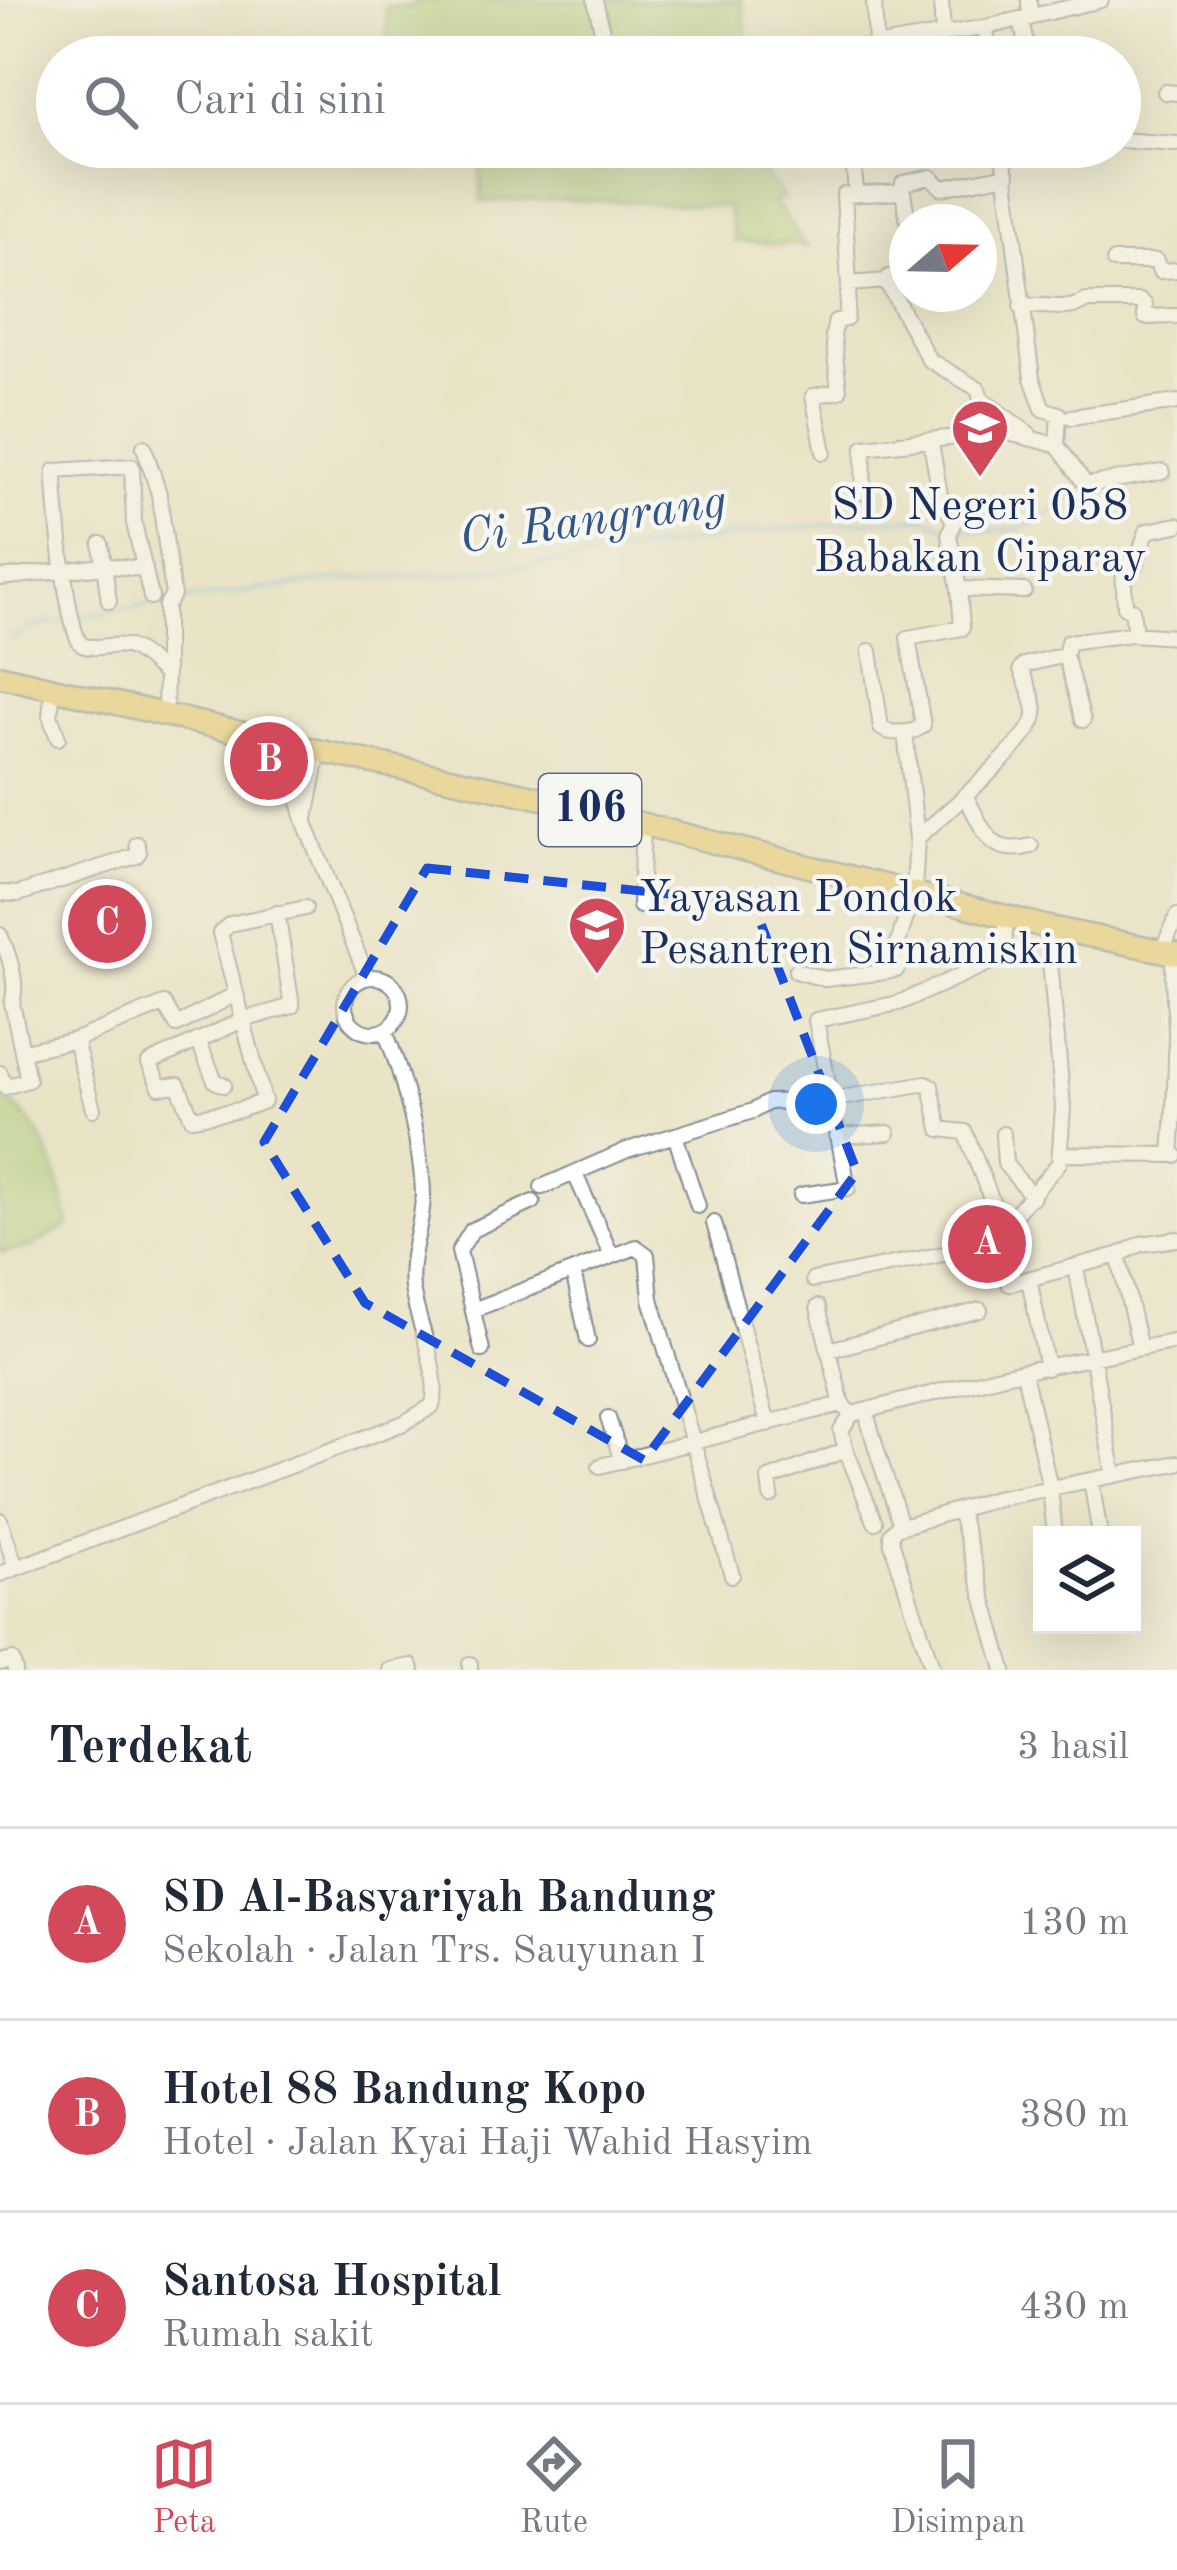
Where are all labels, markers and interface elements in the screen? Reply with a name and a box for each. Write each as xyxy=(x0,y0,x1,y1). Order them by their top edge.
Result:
search box xyxy=(36,36,1141,168)
icon: search xyxy=(78,69,144,135)
text: Cari di sini xyxy=(174,79,386,124)
north arrow xyxy=(889,204,997,312)
school or university icon: SD Negeri 058 Babakan Ciparay xyxy=(949,397,1011,479)
water label: Ci Rangrang xyxy=(456,478,730,564)
place label: SD Negeri 058 Babakan Ciparay xyxy=(814,485,1146,582)
pin: B xyxy=(230,716,308,806)
road number: 106 xyxy=(539,774,641,846)
place label: Yayasan Pondok Pesantren Sirnamiskin xyxy=(639,877,1078,974)
pin: C xyxy=(68,879,146,969)
school or university icon: Yayasan Pondok Pesantren Sirnamiskin xyxy=(566,894,628,976)
your location xyxy=(786,1074,846,1134)
pin: A xyxy=(948,1199,1026,1289)
map controls xyxy=(1033,1526,1141,1634)
button: layers xyxy=(1033,1526,1141,1634)
text: Terdekat xyxy=(48,1723,252,1774)
text: 3 hasil xyxy=(1017,1728,1129,1767)
text: SD Al-Basyariyah Bandung xyxy=(162,1877,715,1922)
text: A xyxy=(72,1904,102,1943)
text: 130 m xyxy=(1019,1904,1129,1943)
text: Sekolah · Jalan Trs. Sauyunan I xyxy=(162,1932,706,1971)
text: Hotel 88 Bandung Kopo xyxy=(162,2069,646,2114)
text: B xyxy=(73,2096,101,2135)
text: 380 m xyxy=(1019,2096,1129,2135)
text: Hotel · Jalan Kyai Haji Wahid Hasyim xyxy=(162,2124,813,2163)
text: Santosa Hospital xyxy=(162,2261,502,2306)
text: C xyxy=(74,2288,100,2327)
text: 430 m xyxy=(1019,2288,1129,2327)
text: Rumah sakit xyxy=(162,2316,374,2355)
tab: Peta xyxy=(151,2431,217,2544)
tab: Rute xyxy=(520,2431,588,2544)
tab: Disimpan xyxy=(890,2431,1026,2544)

